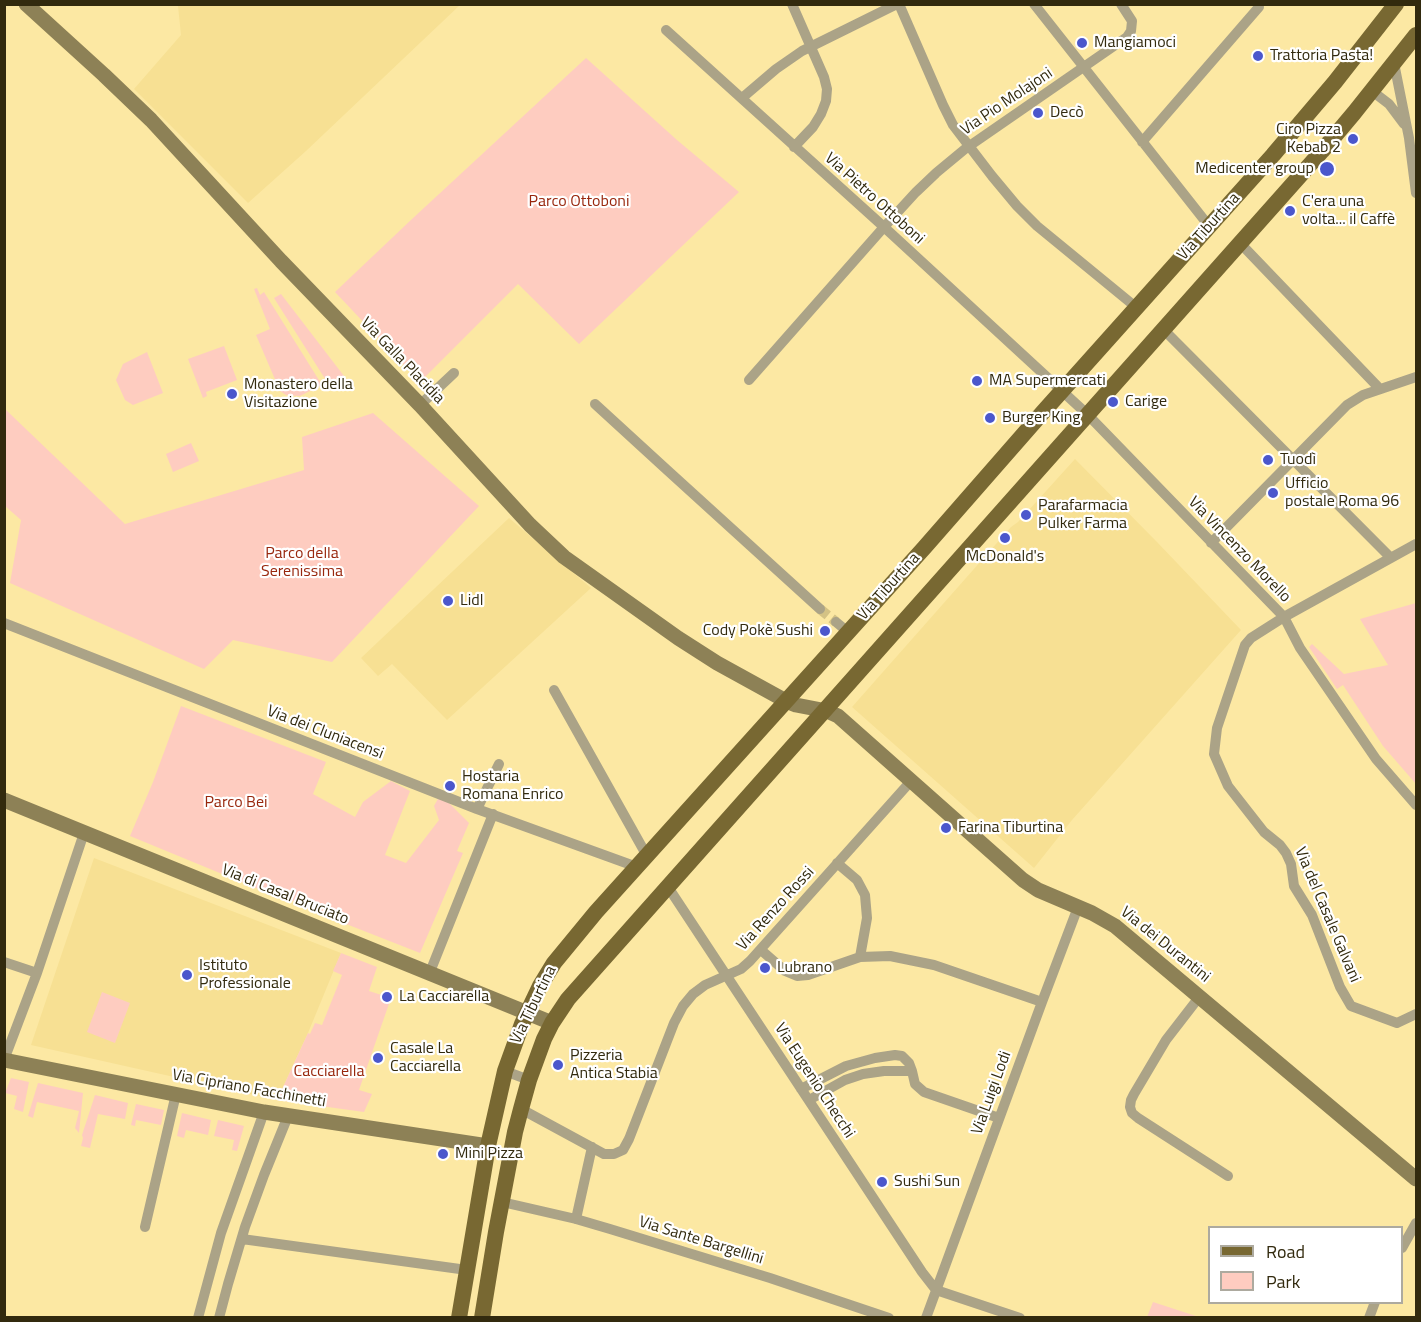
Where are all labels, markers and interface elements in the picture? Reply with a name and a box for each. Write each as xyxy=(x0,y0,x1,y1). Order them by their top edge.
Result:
place label: Mangiamoci xyxy=(1094,33,1176,53)
marker: Mangiamoci xyxy=(1075,36,1089,50)
place label: Trattoria Pasta! xyxy=(1270,46,1373,66)
marker: Trattoria Pasta! xyxy=(1251,49,1265,63)
street label: Via Pio Molajoni xyxy=(957,64,1057,140)
place label: Decò xyxy=(1050,103,1084,123)
marker: Decò xyxy=(1031,106,1045,120)
place label: Ciro Pizza Kebab 2 xyxy=(1276,120,1341,158)
marker: Ciro Pizza Kebab 2 xyxy=(1346,132,1360,146)
street label: Via Pietro Ottoboni xyxy=(820,149,928,249)
place label: Medicenter group xyxy=(1195,159,1314,179)
marker: Medicenter group xyxy=(1318,160,1336,178)
street label: Via Tiburtina xyxy=(1174,189,1244,265)
park label: Parco Ottoboni xyxy=(529,192,629,212)
place label: C'era una volta... il Caffè xyxy=(1302,192,1395,230)
marker: C'era una volta... il Caffè xyxy=(1283,204,1297,218)
street label: Via Galla Placidia xyxy=(356,314,448,408)
place label: MA Supermercati xyxy=(989,371,1106,391)
marker: MA Supermercati xyxy=(970,374,984,388)
place label: Monastero della Visitazione xyxy=(244,375,353,413)
marker: Monastero della Visitazione xyxy=(225,387,239,401)
place label: Carige xyxy=(1125,392,1167,412)
marker: Carige xyxy=(1106,395,1120,409)
place label: Burger King xyxy=(1002,408,1081,428)
marker: Burger King xyxy=(983,411,997,425)
place label: Tuodì xyxy=(1280,450,1316,470)
marker: Tuodì xyxy=(1261,453,1275,467)
place label: Ufficio postale Roma 96 xyxy=(1285,474,1399,512)
marker: Ufficio postale Roma 96 xyxy=(1266,486,1280,500)
street label: Via Vincenzo Morello xyxy=(1184,493,1294,607)
place label: Parafarmacia Pulker Farma xyxy=(1038,496,1128,534)
marker: Parafarmacia Pulker Farma xyxy=(1019,508,1033,522)
marker: McDonald's xyxy=(998,531,1012,545)
park label: Parco della Serenissima xyxy=(261,544,343,582)
place label: McDonald's xyxy=(966,547,1044,567)
street label: Via Tiburtina xyxy=(854,549,924,625)
place label: Lidl xyxy=(460,591,483,611)
marker: Lidl xyxy=(441,594,455,608)
place label: Cody Pokè Sushi xyxy=(703,621,813,641)
marker: Cody Pokè Sushi xyxy=(818,624,832,638)
street label: Via dei Cluniacensi xyxy=(264,702,386,764)
place label: Hostaria Romana Enrico xyxy=(462,767,563,805)
marker: Hostaria Romana Enrico xyxy=(443,779,457,793)
park label: Parco Bei xyxy=(204,793,268,813)
place label: Farina Tiburtina xyxy=(958,818,1063,838)
marker: Farina Tiburtina xyxy=(939,821,953,835)
street label: Via del Casale Galvani xyxy=(1290,845,1364,985)
street label: Via di Casal Bruciato xyxy=(219,861,351,929)
street label: Via Renzo Rossi xyxy=(733,863,819,955)
street label: Via dei Durantini xyxy=(1116,903,1214,987)
place label: Istituto Professionale xyxy=(199,956,291,994)
place label: Lubrano xyxy=(777,958,832,978)
marker: Lubrano xyxy=(758,961,772,975)
street label: Via Tiburtina xyxy=(507,963,561,1047)
marker: Istituto Professionale xyxy=(180,968,194,982)
place label: La Cacciarella xyxy=(399,987,489,1007)
marker: La Cacciarella xyxy=(380,990,394,1004)
street label: Via Eugenio Checchi xyxy=(770,1020,858,1142)
place label: Casale La Cacciarella xyxy=(390,1039,461,1077)
place label: Pizzeria Antica Stabia xyxy=(570,1046,658,1084)
street label: Via Luigi Lodi xyxy=(968,1049,1016,1137)
marker: Casale La Cacciarella xyxy=(371,1051,385,1065)
marker: Pizzeria Antica Stabia xyxy=(551,1058,565,1072)
park label: Cacciarella xyxy=(294,1062,364,1082)
street label: Via Cipriano Facchinetti xyxy=(171,1066,327,1112)
place label: Mini Pizza xyxy=(455,1144,523,1164)
marker: Mini Pizza xyxy=(436,1147,450,1161)
place label: Sushi Sun xyxy=(894,1172,960,1192)
marker: Sushi Sun xyxy=(875,1175,889,1189)
street label: Via Sante Bargellini xyxy=(636,1213,766,1269)
legend xyxy=(1208,1226,1403,1304)
text: Road xyxy=(1266,1238,1305,1265)
text: Park xyxy=(1266,1268,1300,1295)

